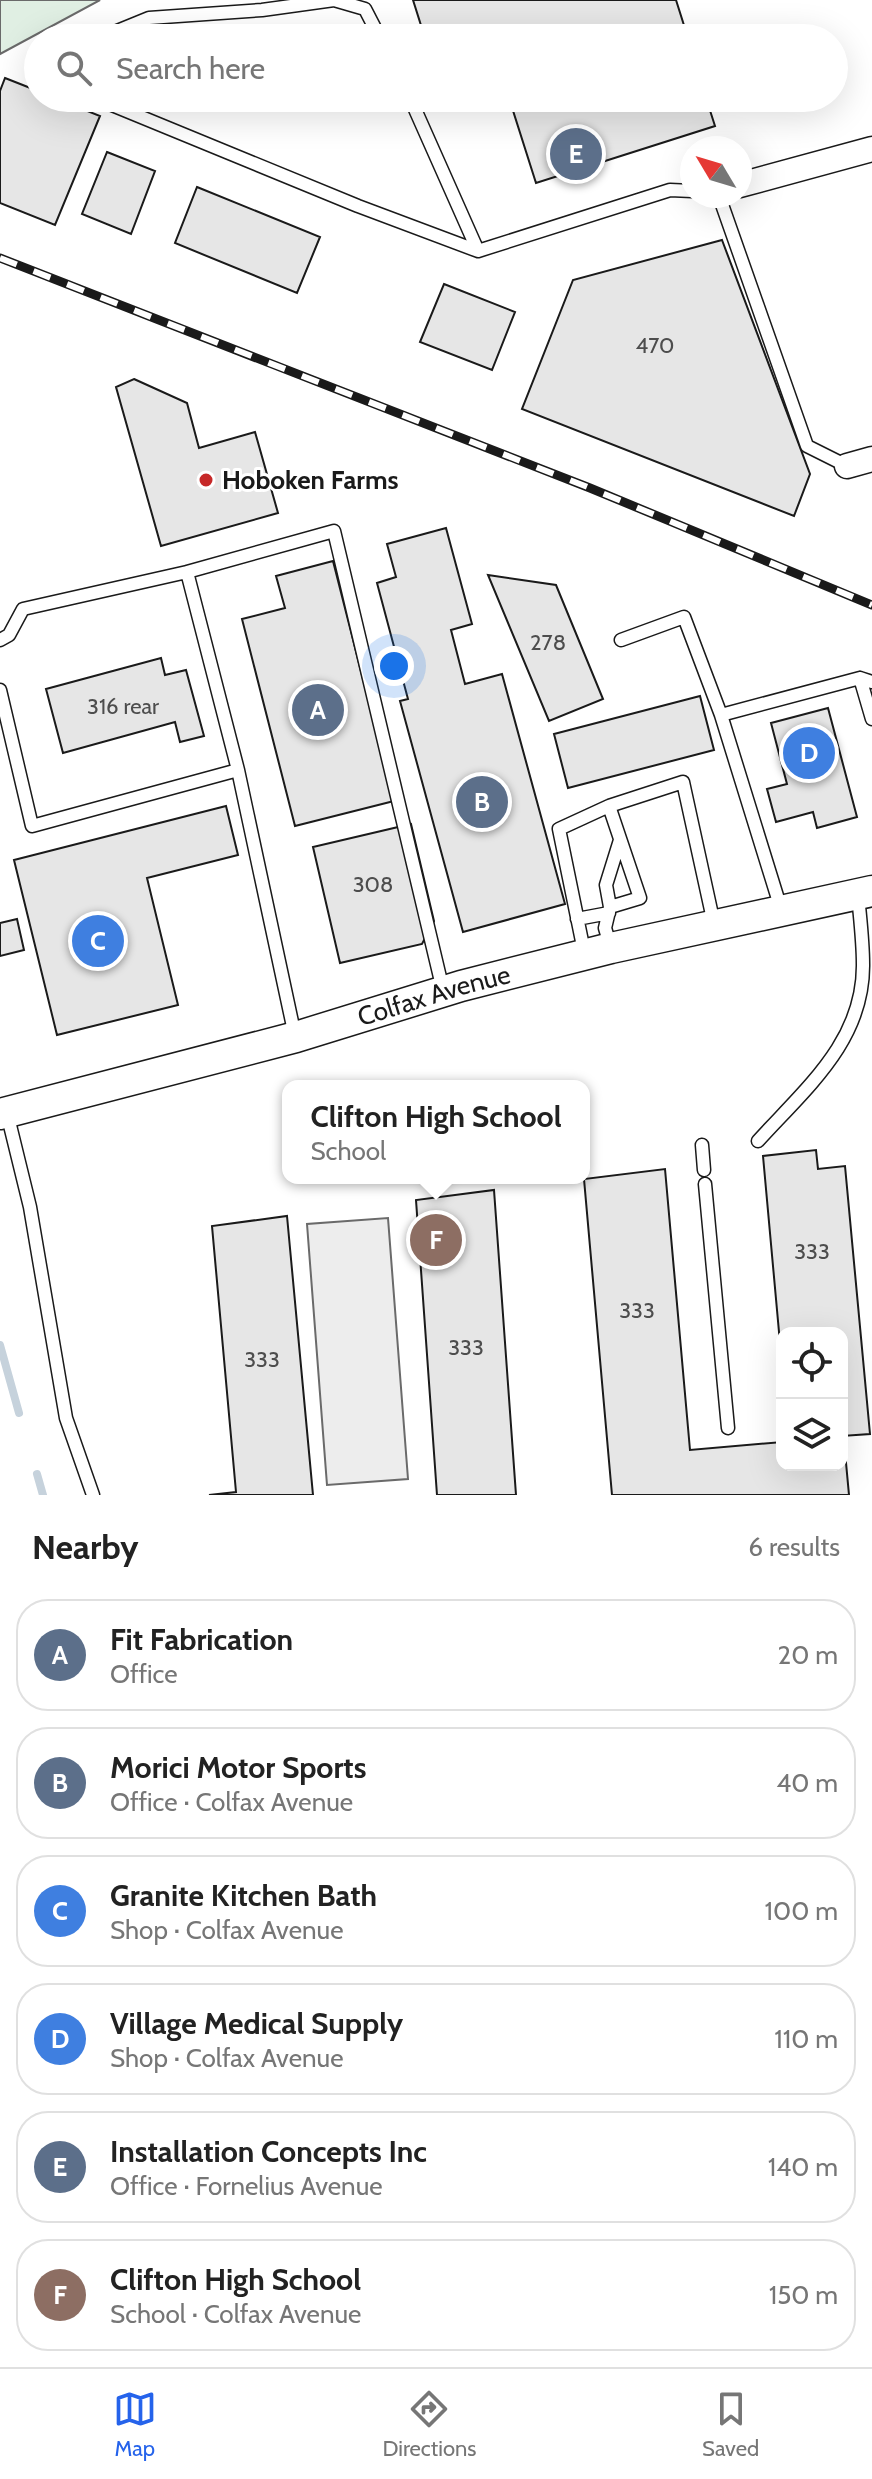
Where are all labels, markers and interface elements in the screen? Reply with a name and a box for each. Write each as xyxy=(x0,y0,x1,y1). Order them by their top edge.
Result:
search box xyxy=(24,24,848,112)
icon: search xyxy=(52,46,96,90)
text: Search here xyxy=(116,50,265,87)
pin: E xyxy=(550,124,602,184)
north arrow xyxy=(680,136,752,208)
house number: 470 xyxy=(636,332,674,359)
place label: Hoboken Farms xyxy=(222,464,399,496)
marker: Hoboken Farms xyxy=(197,471,215,489)
house number: 278 xyxy=(530,629,566,656)
your location xyxy=(374,646,414,686)
pin: A xyxy=(292,680,344,740)
house number: 316 rear xyxy=(87,693,159,720)
pin: D xyxy=(783,723,835,783)
pin: B xyxy=(456,772,508,832)
house number: 308 xyxy=(353,871,393,898)
pin: C xyxy=(72,911,124,971)
street label: Colfax Avenue xyxy=(354,958,514,1033)
popup xyxy=(282,1080,590,1184)
text: Clifton High School xyxy=(310,1098,562,1135)
text: School xyxy=(310,1135,386,1167)
pin: F xyxy=(410,1210,462,1270)
house number: 333 xyxy=(794,1238,830,1265)
house number: 333 xyxy=(619,1297,655,1324)
map controls xyxy=(776,1327,848,1471)
button: locate xyxy=(776,1327,848,1399)
house number: 333 xyxy=(448,1334,484,1361)
house number: 333 xyxy=(244,1346,280,1373)
button: layers xyxy=(776,1399,848,1471)
text: Nearby xyxy=(32,1526,139,1568)
text: 6 results xyxy=(748,1531,840,1563)
text: Fit Fabrication xyxy=(110,1621,293,1658)
text: A xyxy=(52,1639,68,1671)
text: 20 m xyxy=(778,1639,838,1671)
text: Office xyxy=(110,1658,178,1690)
text: Morici Motor Sports xyxy=(110,1749,366,1786)
text: B xyxy=(52,1767,68,1799)
text: 40 m xyxy=(776,1767,838,1799)
text: Office · Colfax Avenue xyxy=(110,1786,353,1818)
text: Granite Kitchen Bath xyxy=(110,1877,377,1914)
text: C xyxy=(52,1895,68,1927)
text: 100 m xyxy=(765,1895,838,1927)
text: Shop · Colfax Avenue xyxy=(110,1914,343,1946)
text: Village Medical Supply xyxy=(110,2005,403,2042)
text: D xyxy=(51,2023,69,2055)
text: 110 m xyxy=(774,2023,838,2055)
text: Shop · Colfax Avenue xyxy=(110,2042,343,2074)
text: Installation Concepts Inc xyxy=(110,2133,427,2170)
text: E xyxy=(53,2151,67,2183)
text: 140 m xyxy=(768,2151,838,2183)
text: Office · Fornelius Avenue xyxy=(110,2170,383,2202)
text: Clifton High School xyxy=(110,2261,361,2298)
text: F xyxy=(53,2279,67,2311)
text: 150 m xyxy=(769,2279,838,2311)
text: School · Colfax Avenue xyxy=(110,2298,361,2330)
tab: Map xyxy=(113,2387,157,2462)
tab: Directions xyxy=(382,2387,476,2462)
tab: Saved xyxy=(702,2387,759,2462)

